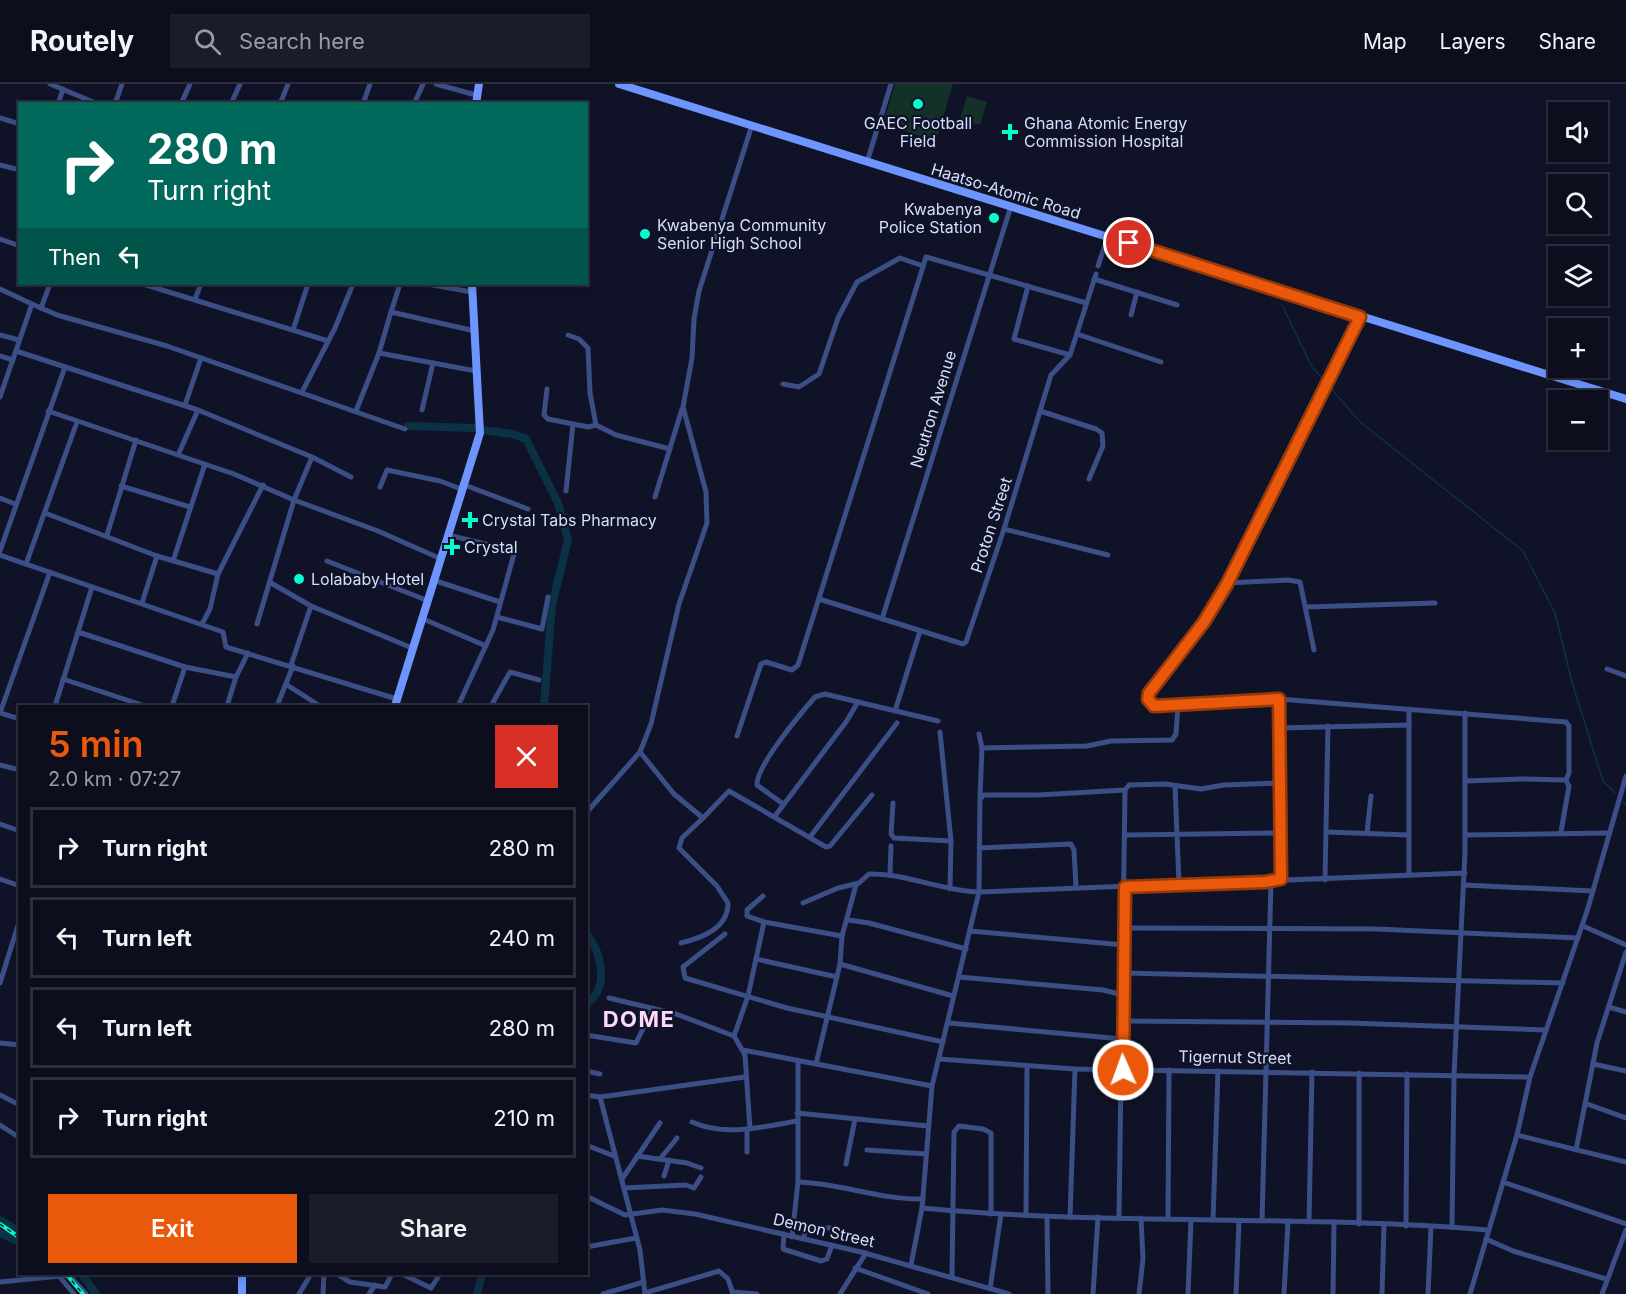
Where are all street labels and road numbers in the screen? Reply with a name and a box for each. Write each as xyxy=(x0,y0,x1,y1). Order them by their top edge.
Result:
street label: Haatso-Atomic Road xyxy=(929,159,1083,223)
street label: Neutron Avenue xyxy=(906,348,960,470)
street label: Proton Street xyxy=(966,475,1016,575)
street label: Tigernut Street xyxy=(1178,1046,1292,1068)
street label: Demon Street xyxy=(771,1209,877,1251)

